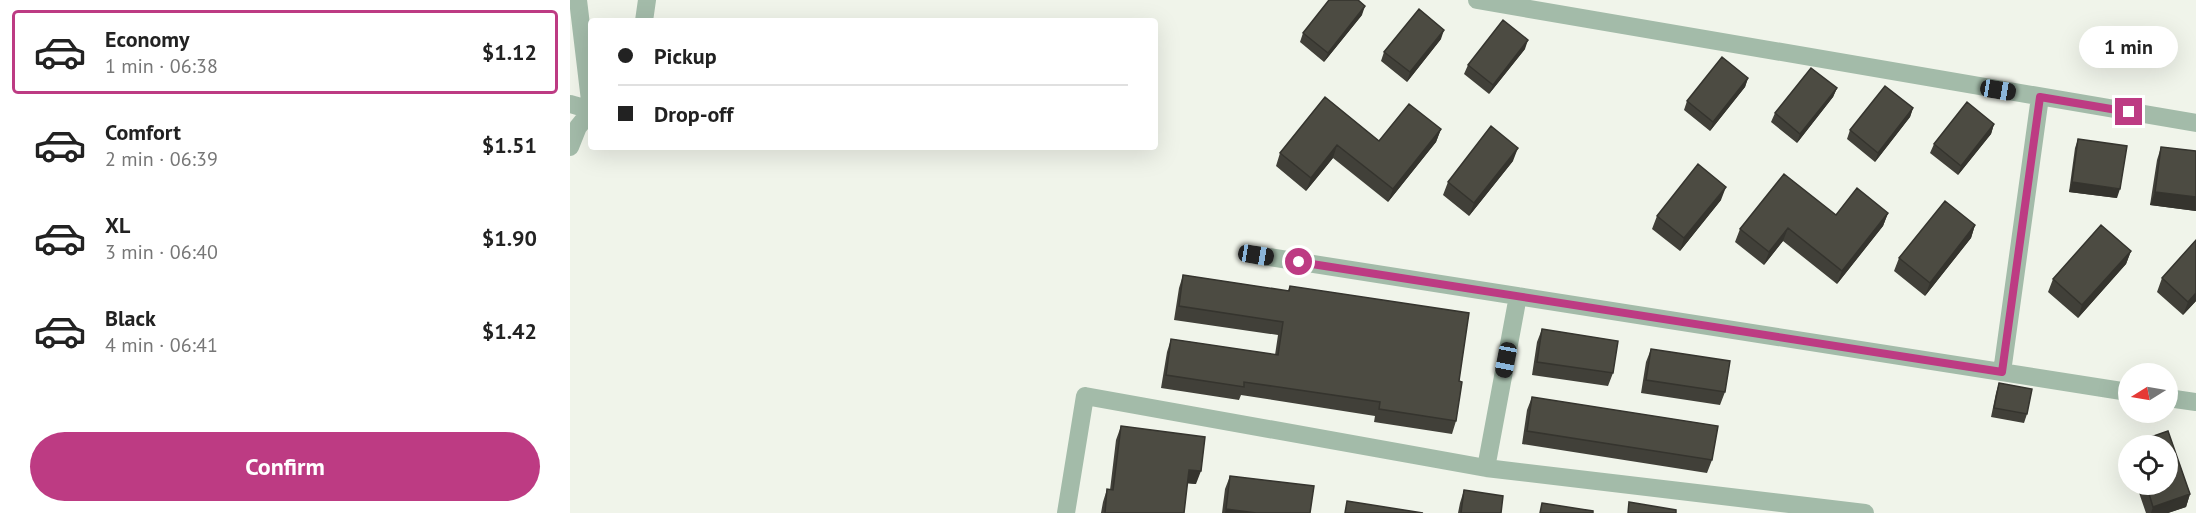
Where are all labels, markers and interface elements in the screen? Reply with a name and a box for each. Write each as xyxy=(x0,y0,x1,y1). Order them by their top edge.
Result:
icon: car xyxy=(33,25,87,79)
text: Economy xyxy=(105,25,189,53)
callout: 1 min xyxy=(2080,25,2178,67)
text: 1 min xyxy=(2104,34,2153,60)
text: $1.12 xyxy=(482,38,537,66)
text: Pickup xyxy=(654,42,717,70)
text: 1 min · 06:38 xyxy=(105,53,218,79)
car xyxy=(1979,78,2017,102)
route end xyxy=(2115,98,2142,125)
text: Drop-off xyxy=(654,100,733,128)
icon: car xyxy=(33,118,87,172)
text: Comfort xyxy=(105,118,181,146)
text: $1.51 xyxy=(482,131,537,159)
text: 2 min · 06:39 xyxy=(105,146,218,172)
icon: car xyxy=(33,211,87,265)
text: XL xyxy=(105,211,130,239)
text: $1.90 xyxy=(482,224,537,252)
text: 3 min · 06:40 xyxy=(105,239,218,265)
car xyxy=(1237,243,1275,267)
route start xyxy=(1285,248,1312,275)
icon: car xyxy=(33,304,87,358)
text: Black xyxy=(105,304,156,332)
text: $1.42 xyxy=(482,317,537,345)
text: 4 min · 06:41 xyxy=(105,332,218,358)
car xyxy=(1494,341,1518,379)
north arrow xyxy=(2118,363,2178,423)
map controls xyxy=(2118,363,2178,495)
button: Confirm xyxy=(30,432,540,501)
button: locate xyxy=(2118,435,2178,495)

